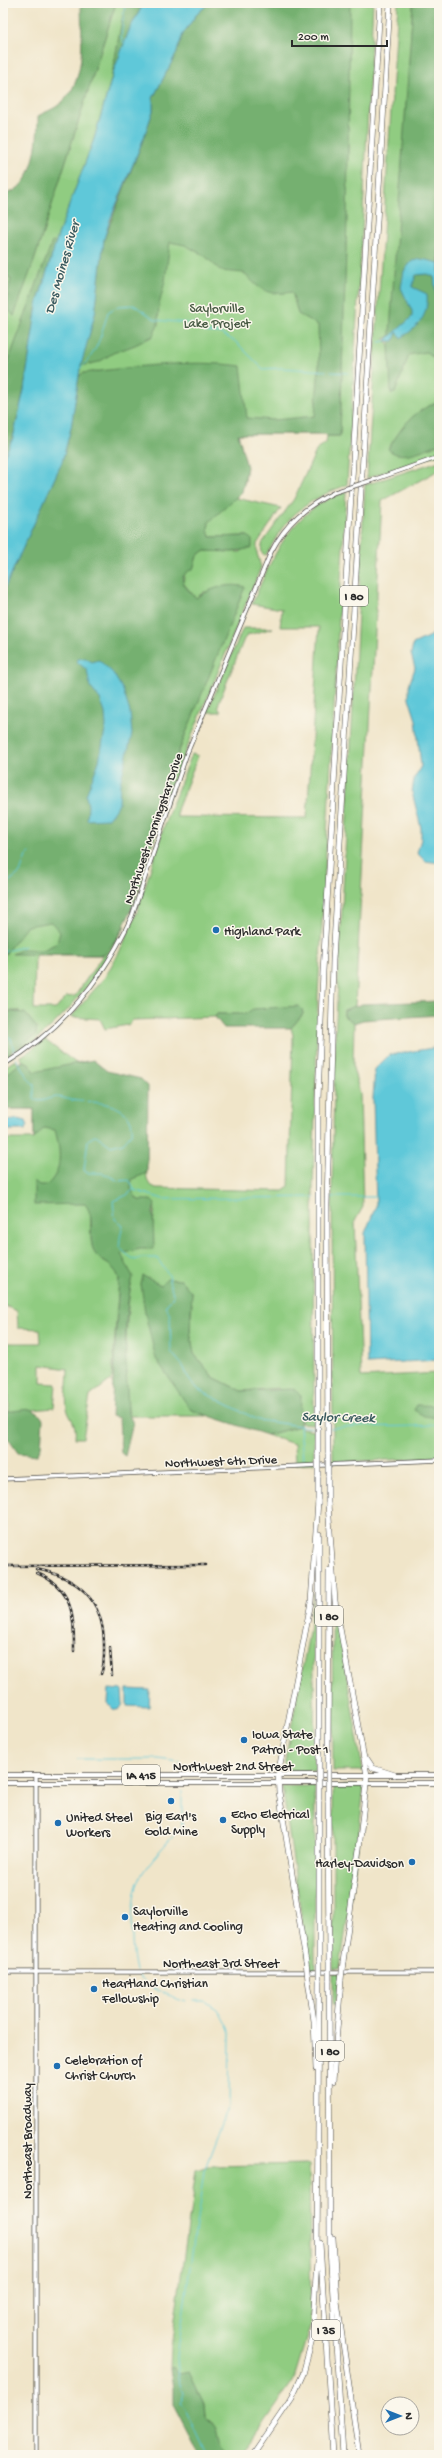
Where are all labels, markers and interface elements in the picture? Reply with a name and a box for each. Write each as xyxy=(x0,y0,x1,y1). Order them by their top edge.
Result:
scale bar xyxy=(292,22,387,48)
text: 200 m xyxy=(298,31,329,45)
water label: Des Moines River xyxy=(42,216,86,316)
park label: Saylorville Lake Project xyxy=(184,302,252,332)
road number: I 80 xyxy=(340,586,368,606)
street label: Northwest Morningstar Drive xyxy=(121,751,187,906)
marker: Highland Park xyxy=(211,925,221,935)
place label: Highland Park xyxy=(224,925,302,940)
water label: Saylor Creek xyxy=(301,1409,376,1428)
street label: Northwest 6th Drive xyxy=(165,1453,278,1472)
road number: I 80 xyxy=(315,1606,343,1626)
place label: Iowa State Patrol - Post 1 xyxy=(251,1728,329,1758)
marker: Iowa State Patrol - Post 1 xyxy=(239,1735,249,1745)
street label: Northwest 2nd Street xyxy=(173,1760,295,1775)
road number: IA 415 xyxy=(122,1765,160,1785)
marker: Big Earl's Gold Mine xyxy=(166,1796,176,1806)
place label: Echo Electrical Supply xyxy=(231,1808,310,1838)
place label: Big Earl's Gold Mine xyxy=(144,1810,198,1840)
place label: United Steel Workers xyxy=(66,1811,133,1841)
marker: Echo Electrical Supply xyxy=(218,1815,228,1825)
marker: United Steel Workers xyxy=(53,1818,63,1828)
place label: Harley-Davidson xyxy=(315,1857,405,1872)
marker: Harley-Davidson xyxy=(407,1857,417,1867)
place label: Saylorville Heating and Cooling xyxy=(133,1905,243,1935)
marker: Saylorville Heating and Cooling xyxy=(120,1912,130,1922)
street label: Northeast 3rd Street xyxy=(163,1957,281,1972)
place label: Heartland Christian Fellowship xyxy=(101,1977,209,2007)
marker: Heartland Christian Fellowship xyxy=(89,1984,99,1994)
road number: I 80 xyxy=(316,2041,344,2061)
place label: Celebration of Christ Church xyxy=(65,2054,143,2084)
marker: Celebration of Christ Church xyxy=(52,2061,62,2071)
street label: Northeast Broadway xyxy=(21,2083,36,2199)
road number: I 35 xyxy=(312,2320,340,2340)
north arrow xyxy=(380,2396,420,2436)
text: N xyxy=(402,2412,414,2420)

